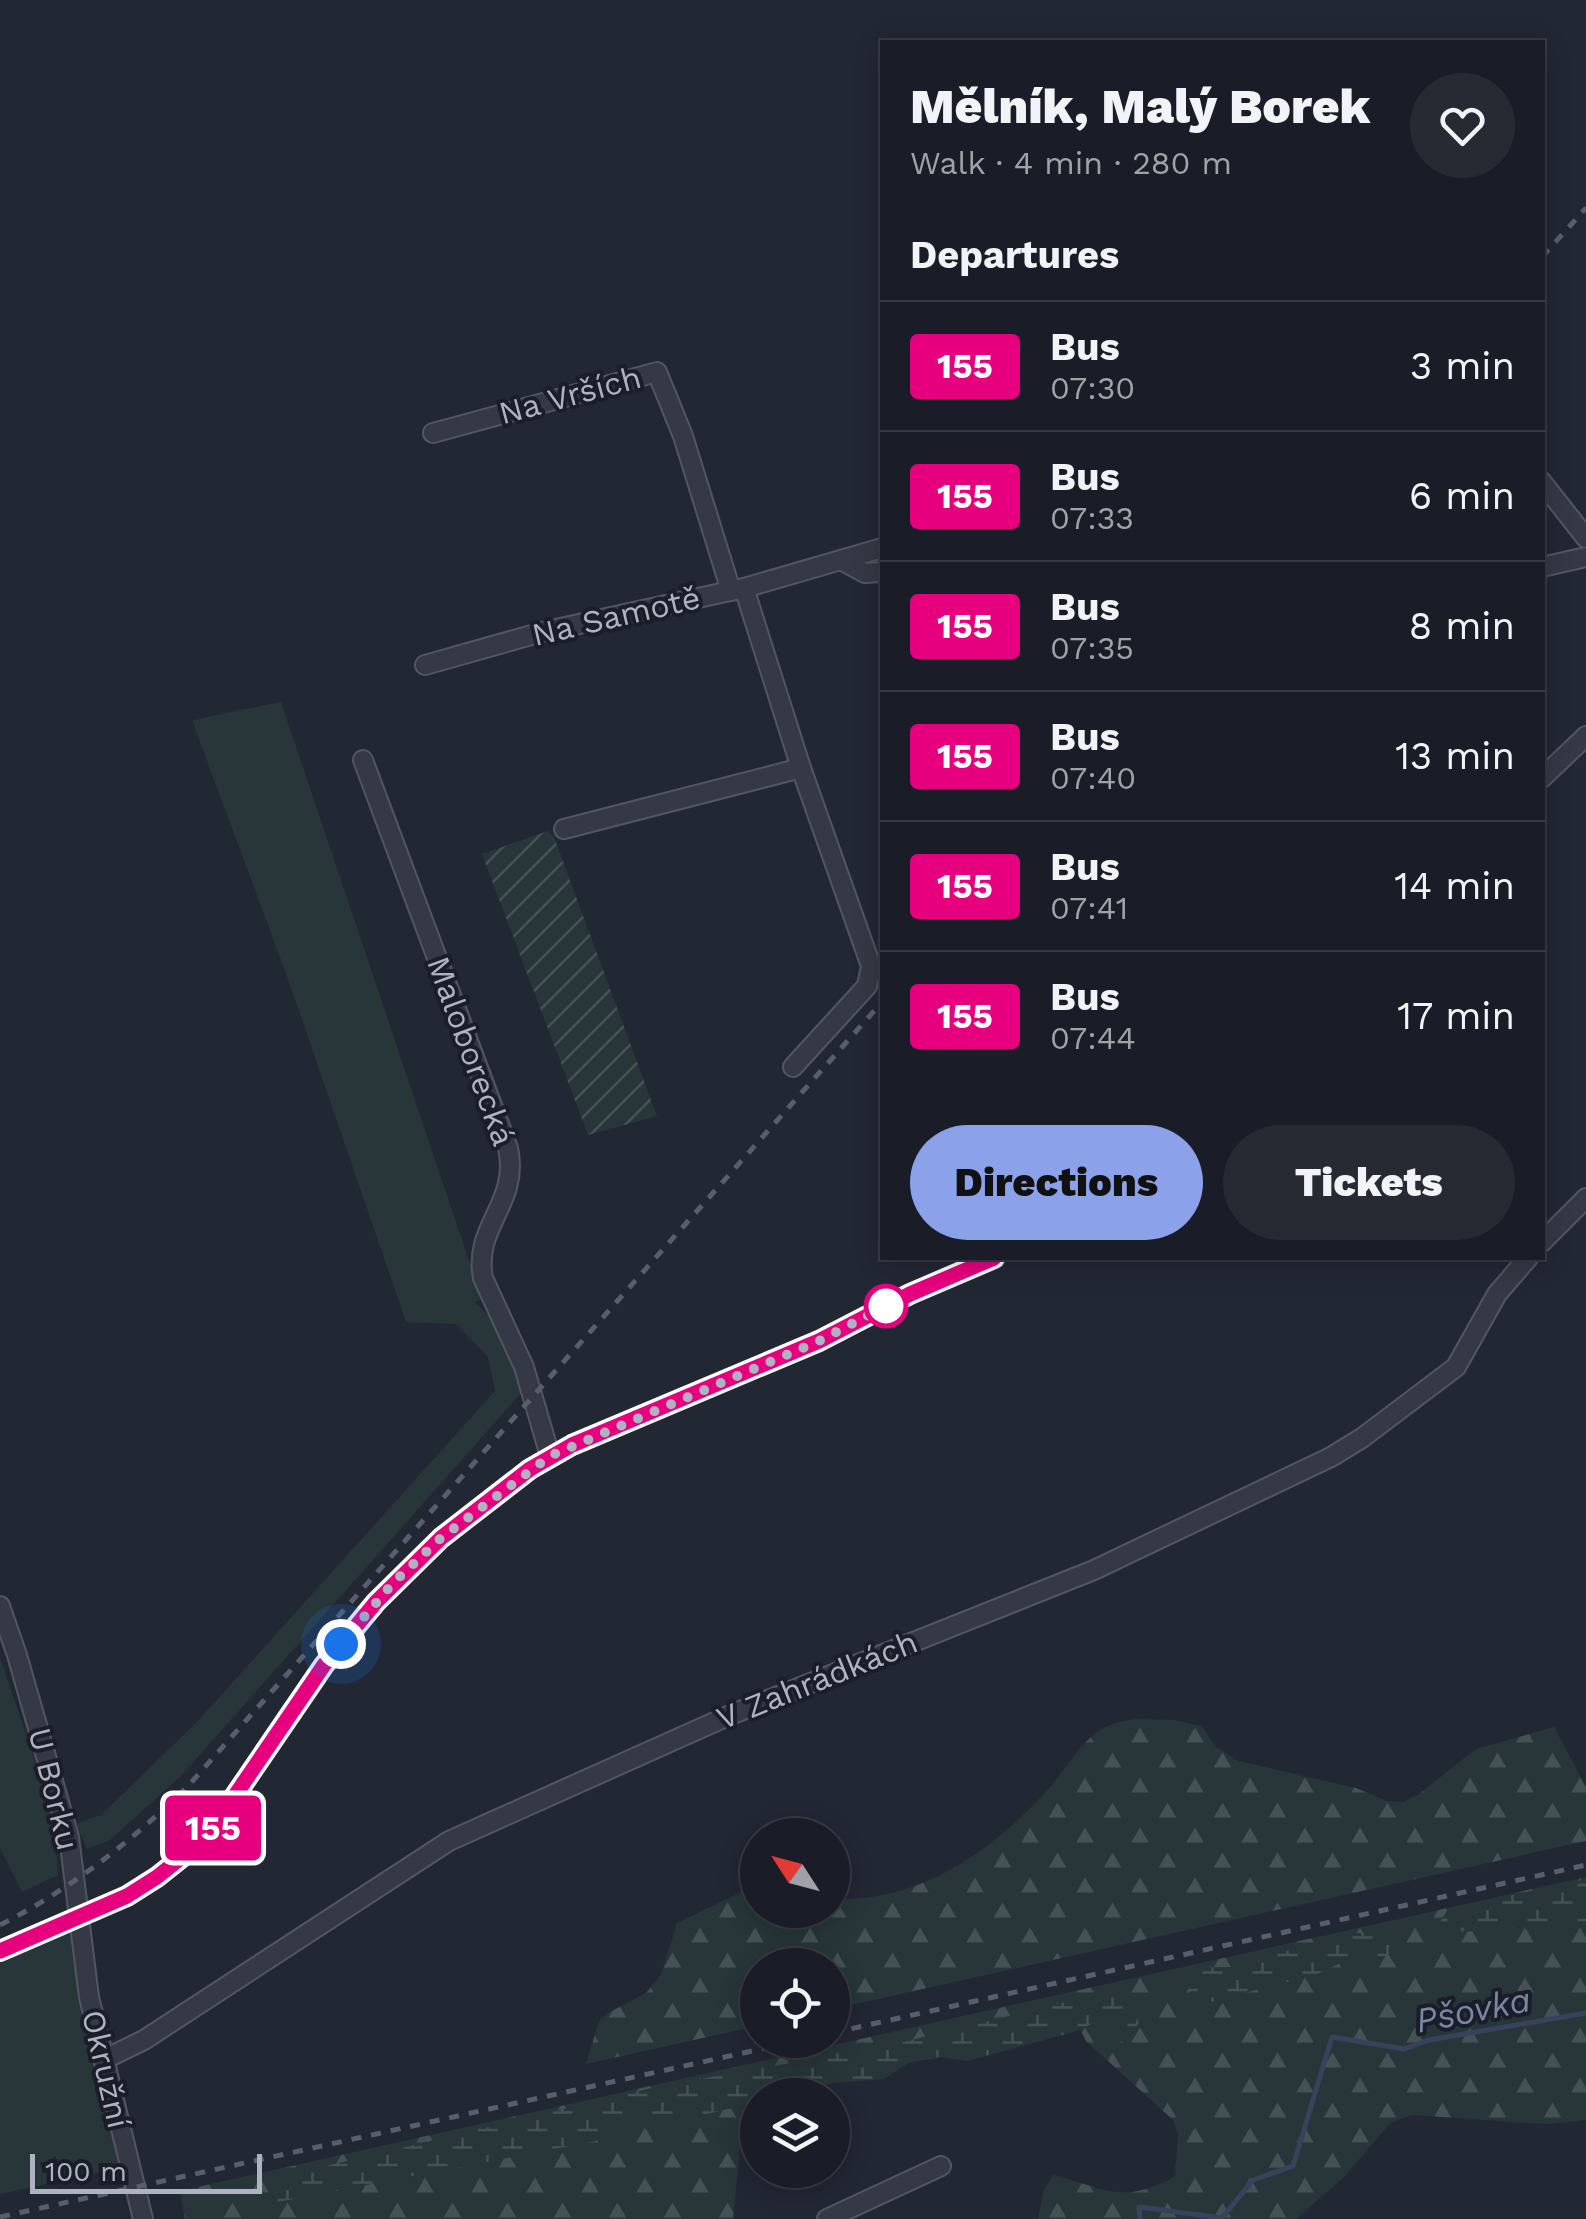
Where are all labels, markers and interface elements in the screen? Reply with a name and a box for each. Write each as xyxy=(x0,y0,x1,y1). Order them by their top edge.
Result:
button: heart xyxy=(1410,73,1515,178)
text: Mělník, Malý Borek xyxy=(910,78,1370,135)
text: Walk · 4 min · 280 m xyxy=(910,144,1232,182)
text: Departures xyxy=(910,233,1119,277)
text: Bus xyxy=(1050,325,1120,369)
text: 3 min xyxy=(1410,344,1515,388)
text: 155 xyxy=(937,345,993,387)
street label: Na Vrších xyxy=(495,358,645,432)
text: 07:30 xyxy=(1050,369,1135,407)
text: Bus xyxy=(1050,455,1120,499)
text: 6 min xyxy=(1409,474,1515,518)
text: 155 xyxy=(937,475,993,517)
text: 07:33 xyxy=(1050,499,1134,537)
street label: Na Samotě xyxy=(528,578,704,654)
text: Bus xyxy=(1050,585,1120,629)
text: 8 min xyxy=(1409,604,1515,648)
text: 155 xyxy=(937,605,993,647)
text: 07:35 xyxy=(1050,629,1134,667)
text: Bus xyxy=(1050,715,1120,759)
text: 13 min xyxy=(1395,734,1515,778)
text: 155 xyxy=(937,735,993,777)
text: 07:40 xyxy=(1050,759,1136,797)
text: Bus xyxy=(1050,845,1120,889)
text: 14 min xyxy=(1394,864,1515,908)
text: 155 xyxy=(937,865,993,907)
text: 07:41 xyxy=(1050,889,1128,927)
street label: Maloborecká xyxy=(419,951,523,1151)
text: Bus xyxy=(1050,975,1120,1019)
text: 17 min xyxy=(1397,994,1515,1038)
text: 155 xyxy=(937,995,993,1037)
text: 07:44 xyxy=(1050,1019,1136,1057)
button: Directions xyxy=(910,1125,1203,1240)
button: Tickets xyxy=(1223,1125,1515,1240)
unlabelled marker xyxy=(865,1285,907,1327)
your location xyxy=(316,1619,366,1669)
street label: V Zahrádkách xyxy=(711,1622,923,1738)
street label: U Borku xyxy=(20,1724,88,1854)
line badge: 155 xyxy=(156,1796,270,1860)
text: 155 xyxy=(185,1807,241,1849)
north arrow xyxy=(740,1818,850,1928)
map controls xyxy=(740,1818,850,2188)
button: locate xyxy=(740,1948,850,2058)
water label: Pšovka xyxy=(1412,1978,1534,2042)
street label: Okružní xyxy=(74,2006,138,2132)
button: layers xyxy=(740,2078,850,2188)
scale bar xyxy=(30,2149,262,2194)
text: 100 m xyxy=(45,2155,127,2188)

